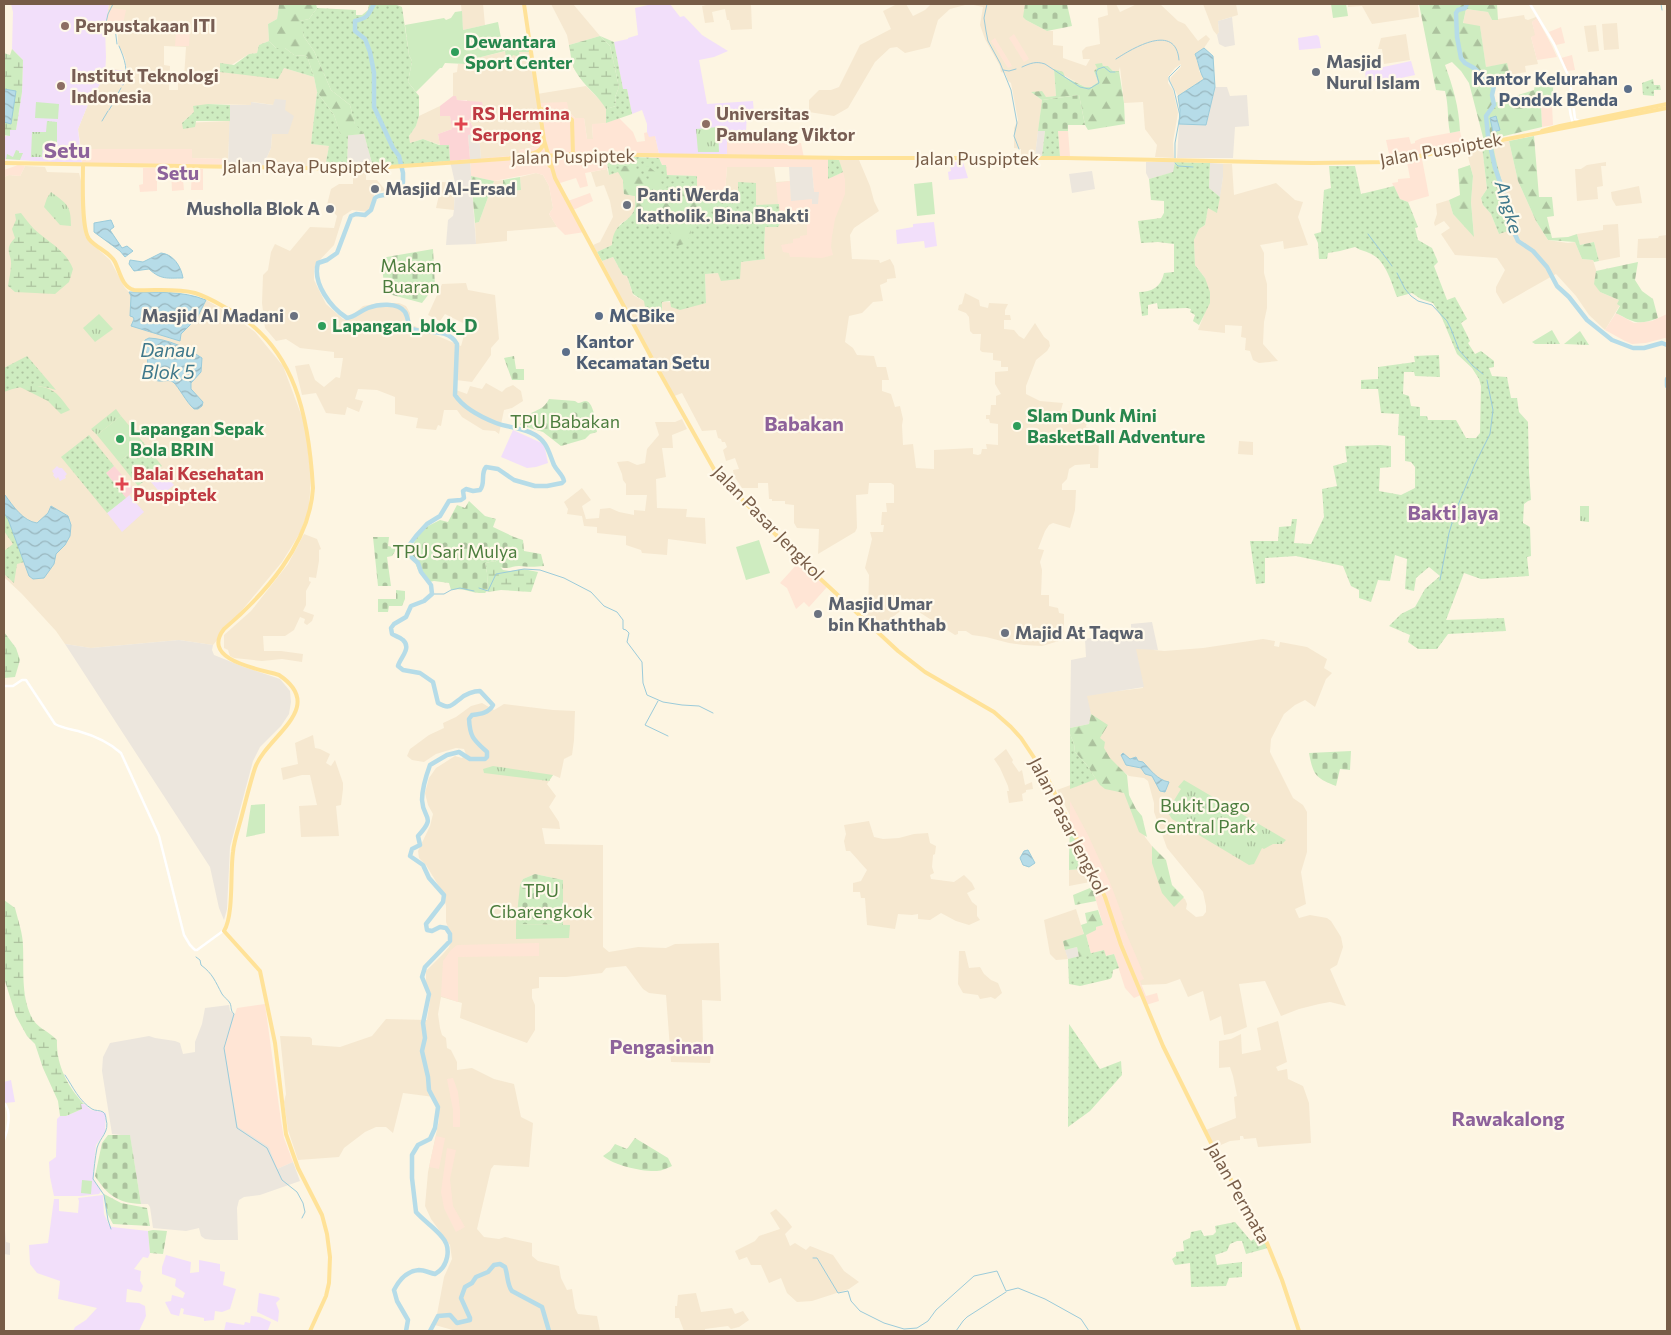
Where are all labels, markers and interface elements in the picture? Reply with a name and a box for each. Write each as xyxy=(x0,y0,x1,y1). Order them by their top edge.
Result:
place label: Perpustakaan ITI xyxy=(75,14,216,36)
marker: Perpustakaan ITI xyxy=(59,20,71,32)
place label: Dewantara Sport Center xyxy=(465,30,573,73)
marker: Dewantara Sport Center xyxy=(449,46,461,58)
place label: Masjid Nurul Islam xyxy=(1326,50,1420,93)
place label: Institut Teknologi Indonesia xyxy=(71,64,219,107)
marker: Masjid Nurul Islam xyxy=(1310,66,1322,78)
place label: Kantor Kelurahan Pondok Benda xyxy=(1473,67,1618,110)
marker: Institut Teknologi Indonesia xyxy=(55,80,67,92)
marker: Kantor Kelurahan Pondok Benda xyxy=(1622,83,1634,95)
place label: RS Hermina Serpong xyxy=(472,102,570,145)
place label: Universitas Pamulang Viktor xyxy=(716,102,856,145)
marker: RS Hermina Serpong xyxy=(454,117,468,131)
marker: Universitas Pamulang Viktor xyxy=(700,118,712,130)
street label: Jalan Puspiptek xyxy=(1378,127,1504,171)
district label: Setu xyxy=(44,136,90,163)
street label: Jalan Puspiptek xyxy=(511,144,636,168)
street label: Jalan Puspiptek xyxy=(915,147,1039,169)
street label: Jalan Raya Puspiptek xyxy=(222,155,390,177)
district label: Setu xyxy=(157,160,199,184)
place label: Masjid Al-Ersad xyxy=(385,177,516,199)
water label: Angke xyxy=(1490,177,1528,236)
marker: Masjid Al-Ersad xyxy=(369,183,381,195)
place label: Panti Werda katholik. Bina Bhakti xyxy=(637,183,809,226)
place label: Musholla Blok A xyxy=(186,197,320,219)
marker: Panti Werda katholik. Bina Bhakti xyxy=(621,199,633,211)
marker: Musholla Blok A xyxy=(324,203,336,215)
park label: Makam Buaran xyxy=(380,254,442,297)
place label: Masjid Al Madani xyxy=(142,304,284,326)
place label: MCBike xyxy=(609,304,675,326)
marker: Masjid Al Madani xyxy=(288,310,300,322)
marker: MCBike xyxy=(593,310,605,322)
place label: Lapangan_blok_D xyxy=(332,314,478,336)
marker: Lapangan_blok_D xyxy=(316,320,328,332)
place label: Kantor Kecamatan Setu xyxy=(576,330,710,373)
water label: Danau Blok 5 xyxy=(140,338,196,383)
marker: Kantor Kecamatan Setu xyxy=(560,346,572,358)
place label: Slam Dunk Mini BasketBall Adventure xyxy=(1027,404,1205,447)
park label: TPU Babakan xyxy=(510,410,620,432)
district label: Babakan xyxy=(764,411,844,435)
place label: Lapangan Sepak Bola BRIN xyxy=(130,417,265,460)
marker: Slam Dunk Mini BasketBall Adventure xyxy=(1011,420,1023,432)
marker: Lapangan Sepak Bola BRIN xyxy=(114,433,126,445)
street label: Jalan Pasar Jengkol xyxy=(708,460,829,584)
place label: Balai Kesehatan Puspiptek xyxy=(133,462,264,505)
marker: Balai Kesehatan Puspiptek xyxy=(115,477,129,491)
district label: Bakti Jaya xyxy=(1407,500,1499,524)
park label: TPU Sari Mulya xyxy=(392,540,518,562)
place label: Masjid Umar bin Khaththab xyxy=(828,592,947,635)
marker: Masjid Umar bin Khaththab xyxy=(812,608,824,620)
place label: Majid At Taqwa xyxy=(1015,621,1144,643)
marker: Majid At Taqwa xyxy=(999,627,1011,639)
street label: Jalan Pasar Jengkol xyxy=(1025,753,1113,898)
park label: Bukit Dago Central Park xyxy=(1154,794,1256,837)
park label: TPU Cibarengkok xyxy=(489,879,593,922)
district label: Pengasinan xyxy=(610,1034,714,1058)
district label: Rawakalong xyxy=(1452,1106,1564,1130)
street label: Jalan Permata xyxy=(1202,1138,1276,1247)

